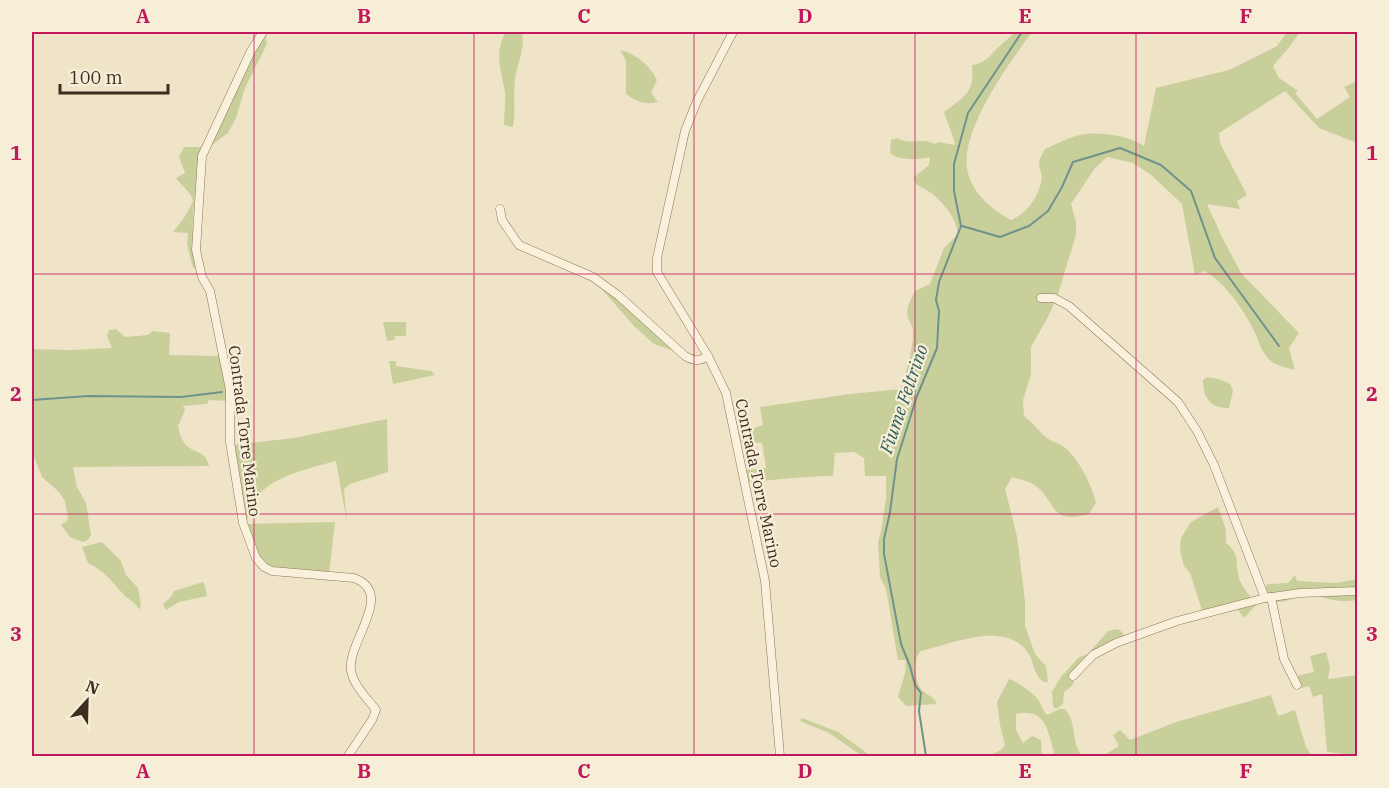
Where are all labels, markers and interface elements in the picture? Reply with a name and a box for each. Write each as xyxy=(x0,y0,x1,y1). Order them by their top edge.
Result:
text: A xyxy=(136,2,150,29)
text: B xyxy=(357,2,371,29)
text: C xyxy=(577,2,591,29)
text: D xyxy=(797,2,813,29)
text: E xyxy=(1018,2,1032,29)
text: F xyxy=(1240,2,1252,29)
scale bar xyxy=(60,57,168,95)
text: 100 m xyxy=(69,66,123,89)
text: 1 xyxy=(10,139,22,166)
text: 1 xyxy=(1366,139,1378,166)
water label: Fiume Feltrino xyxy=(874,341,933,457)
street label: Contrada Torre Marino xyxy=(225,344,265,518)
text: 2 xyxy=(10,380,22,407)
text: 2 xyxy=(1366,380,1378,407)
street label: Contrada Torre Marino xyxy=(731,397,787,569)
text: 3 xyxy=(10,620,22,647)
text: 3 xyxy=(1366,620,1378,647)
north arrow xyxy=(57,671,117,731)
text: N xyxy=(83,675,102,699)
text: A xyxy=(136,757,150,784)
text: B xyxy=(357,757,371,784)
text: C xyxy=(577,757,591,784)
text: D xyxy=(797,757,813,784)
text: E xyxy=(1018,757,1032,784)
text: F xyxy=(1240,757,1252,784)

